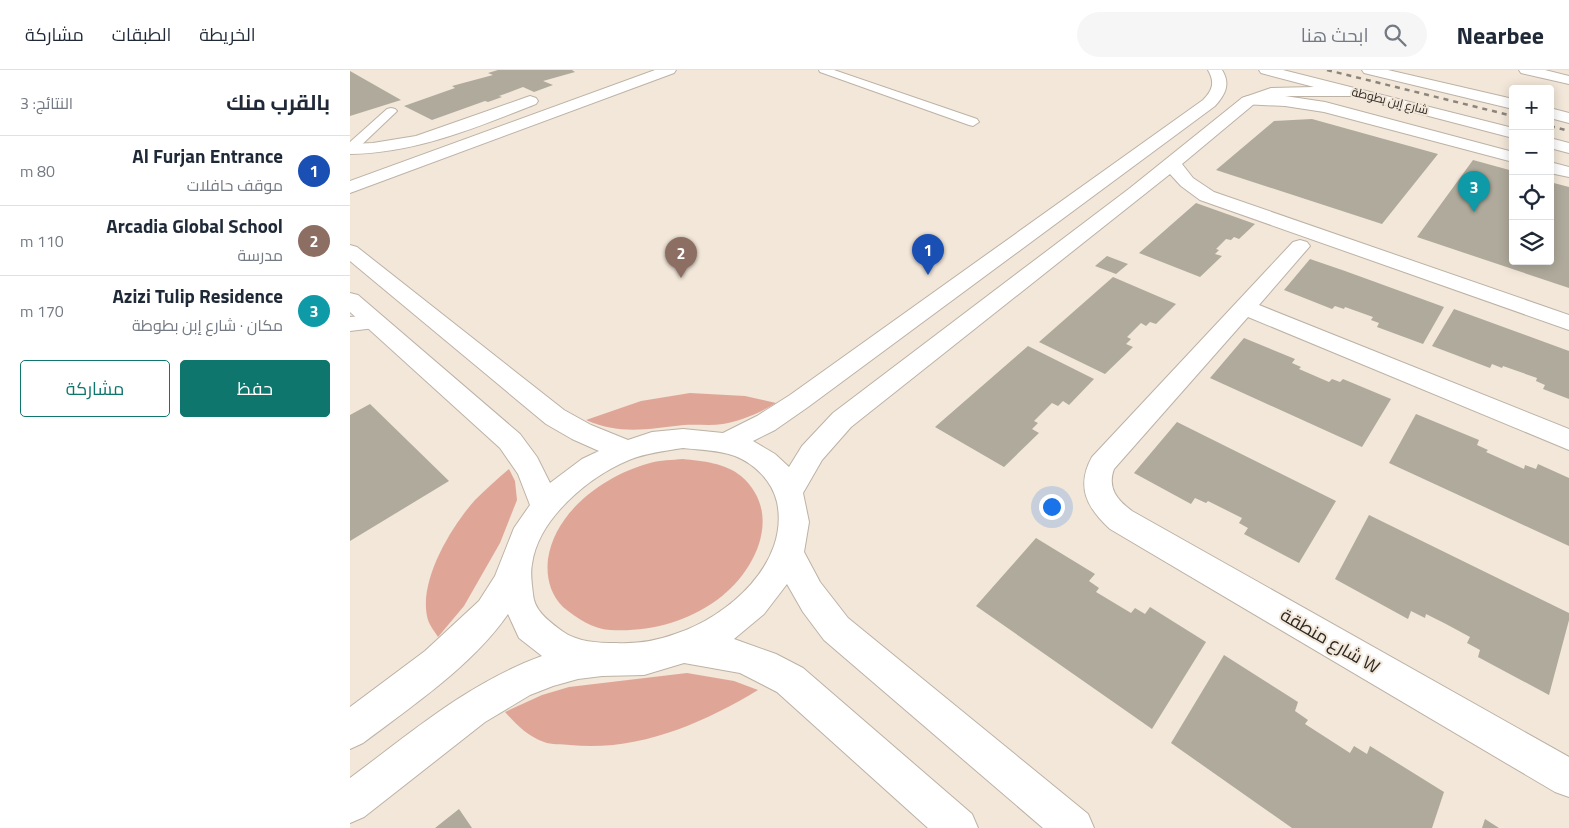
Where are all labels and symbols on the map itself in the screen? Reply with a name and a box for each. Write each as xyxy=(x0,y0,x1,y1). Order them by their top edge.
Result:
street label: شارع إبن بطوطة xyxy=(1350,82,1430,119)
pin: 3 xyxy=(1458,171,1490,212)
pin: 1 xyxy=(912,234,944,275)
pin: 2 xyxy=(665,237,697,278)
your location xyxy=(1039,494,1065,520)
street label: شارع منطقة W xyxy=(1275,601,1385,680)

